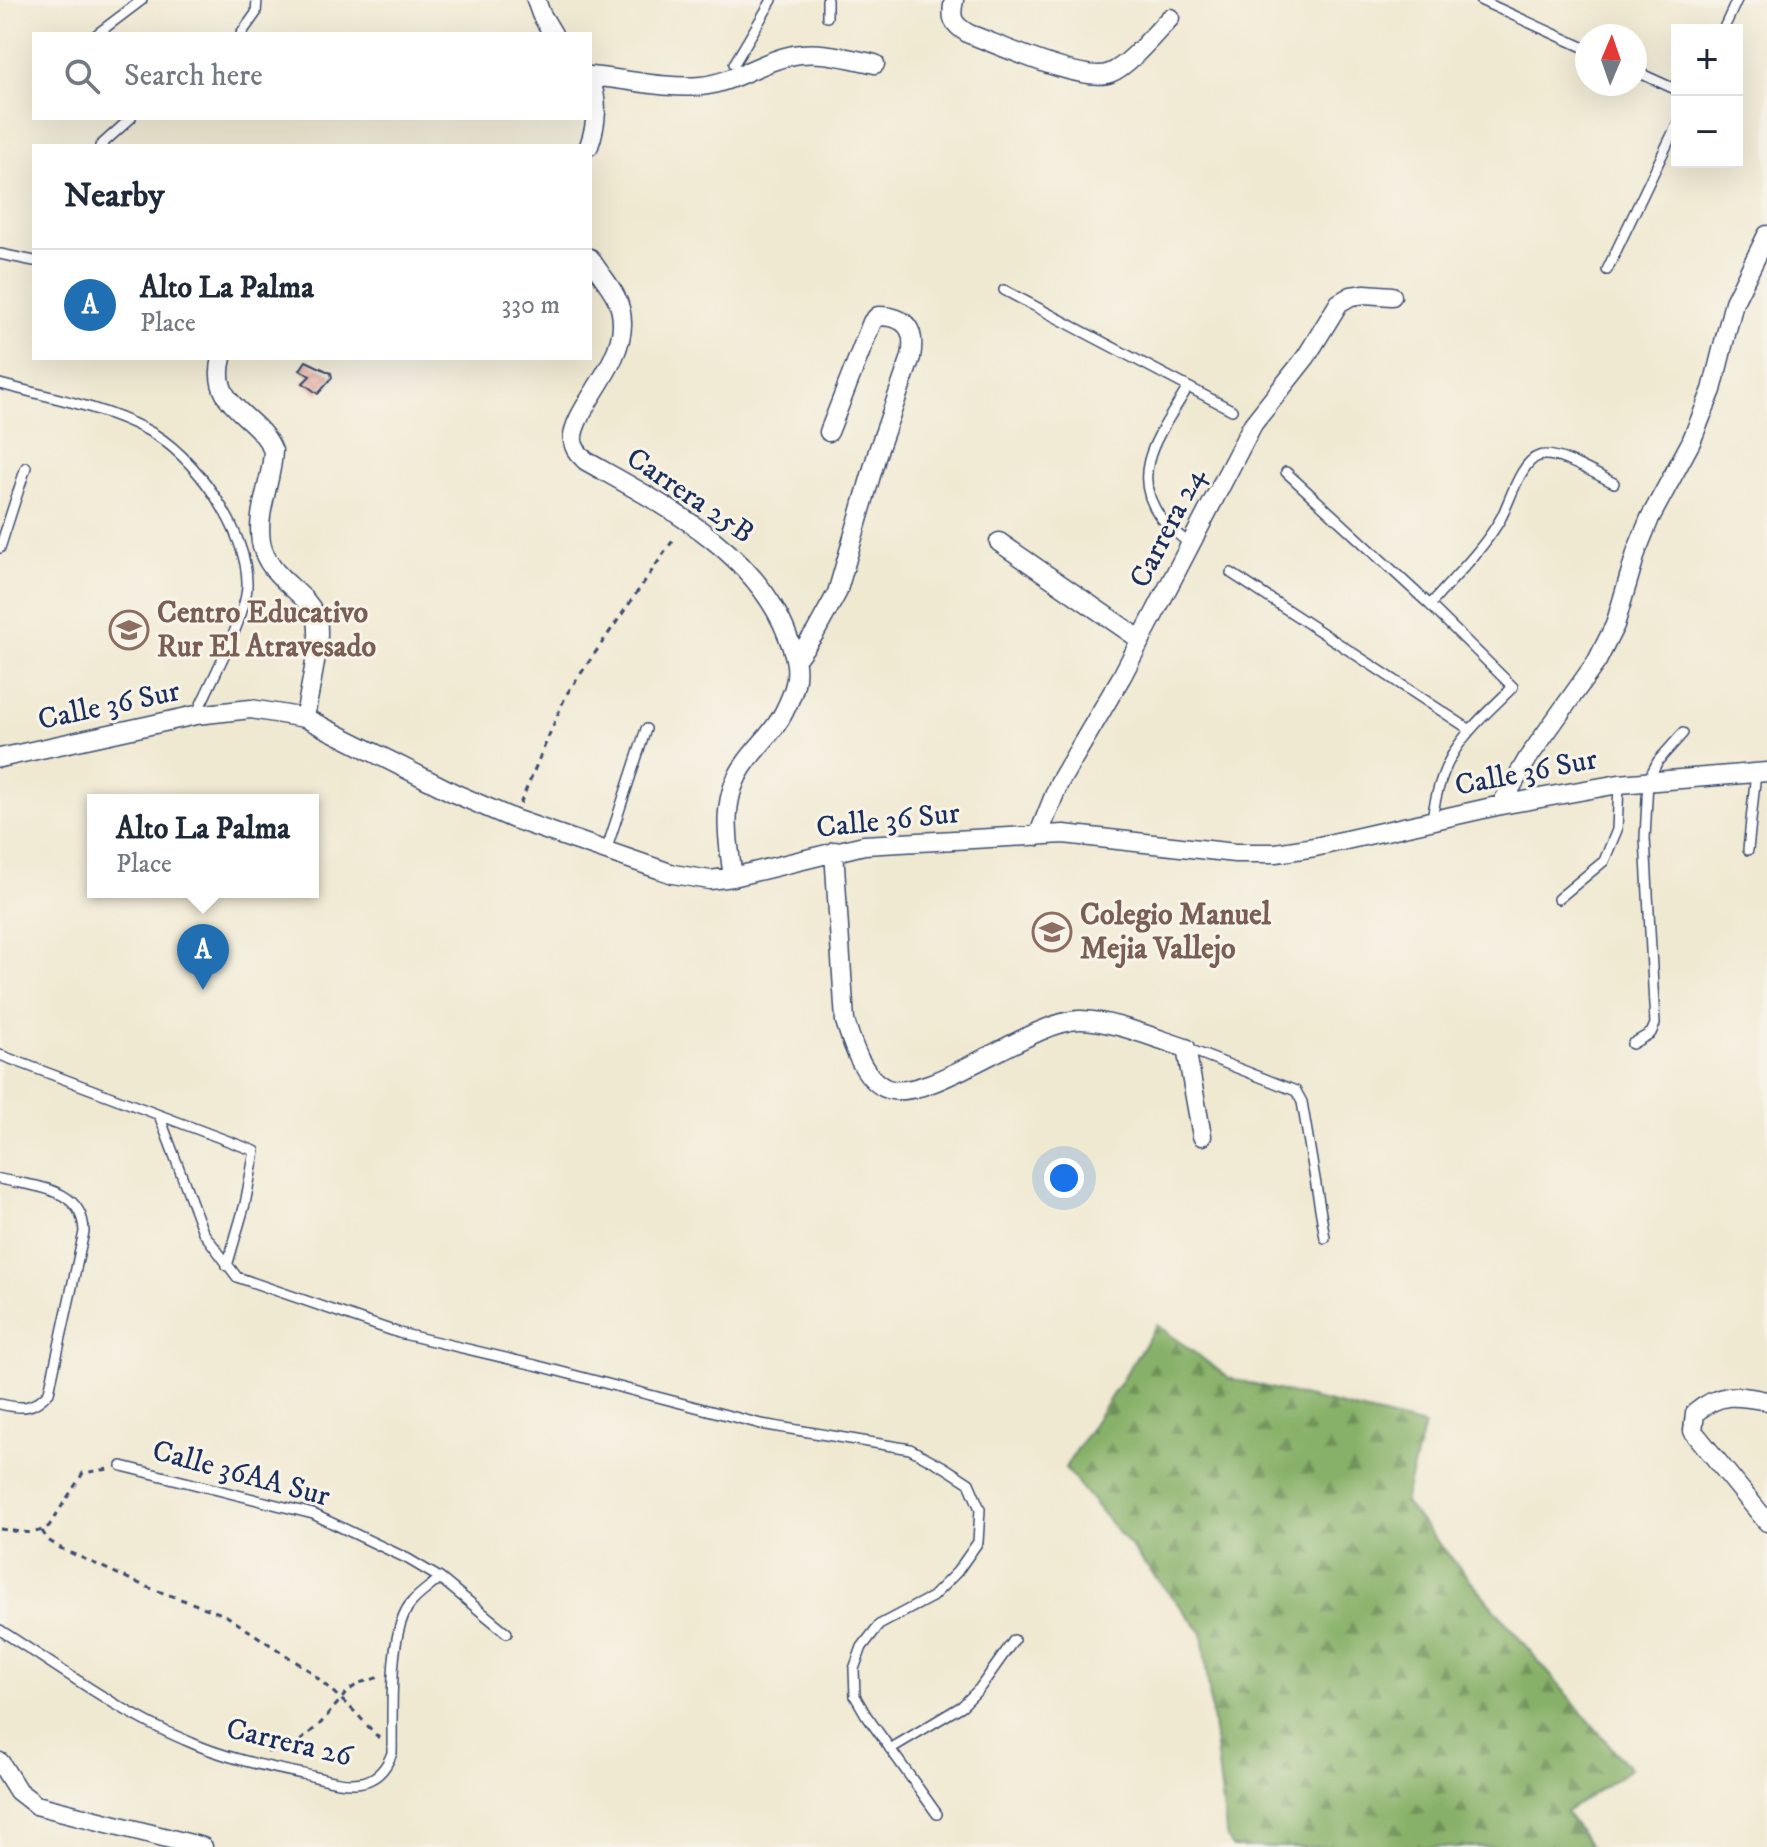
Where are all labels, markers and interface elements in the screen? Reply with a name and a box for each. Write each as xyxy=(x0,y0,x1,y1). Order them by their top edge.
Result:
north arrow xyxy=(1575,24,1647,96)
map controls xyxy=(1671,24,1743,168)
button: + xyxy=(1671,24,1743,96)
search box xyxy=(32,32,592,120)
icon: search xyxy=(60,54,104,98)
text: Search here xyxy=(124,58,263,95)
button: − xyxy=(1671,96,1743,168)
text: Nearby xyxy=(64,175,165,217)
text: Alto La Palma xyxy=(140,270,314,307)
text: A xyxy=(82,289,98,322)
text: 330 m xyxy=(502,289,560,322)
text: Place xyxy=(140,307,196,340)
street label: Carrera 25B xyxy=(619,440,761,552)
street label: Carrera 24 xyxy=(1122,461,1214,594)
place label: Centro Educativo Rur El Atravesado xyxy=(157,595,376,666)
school or university icon: Centro Educativo Rur El Atravesado xyxy=(108,609,150,651)
street label: Calle 36 Sur xyxy=(35,673,183,739)
street label: Calle 36 Sur xyxy=(1452,741,1600,805)
popup xyxy=(87,794,319,898)
street label: Calle 36 Sur xyxy=(814,795,962,847)
text: Alto La Palma xyxy=(116,811,290,848)
text: Place xyxy=(116,848,172,881)
place label: Colegio Manuel Mejia Vallejo xyxy=(1080,897,1272,968)
school or university icon: Colegio Manuel Mejia Vallejo xyxy=(1031,911,1073,953)
pin: A xyxy=(177,924,229,990)
your location xyxy=(1044,1158,1084,1198)
street label: Calle 36AA Sur xyxy=(148,1433,334,1515)
street label: Carrera 26 xyxy=(222,1711,357,1776)

